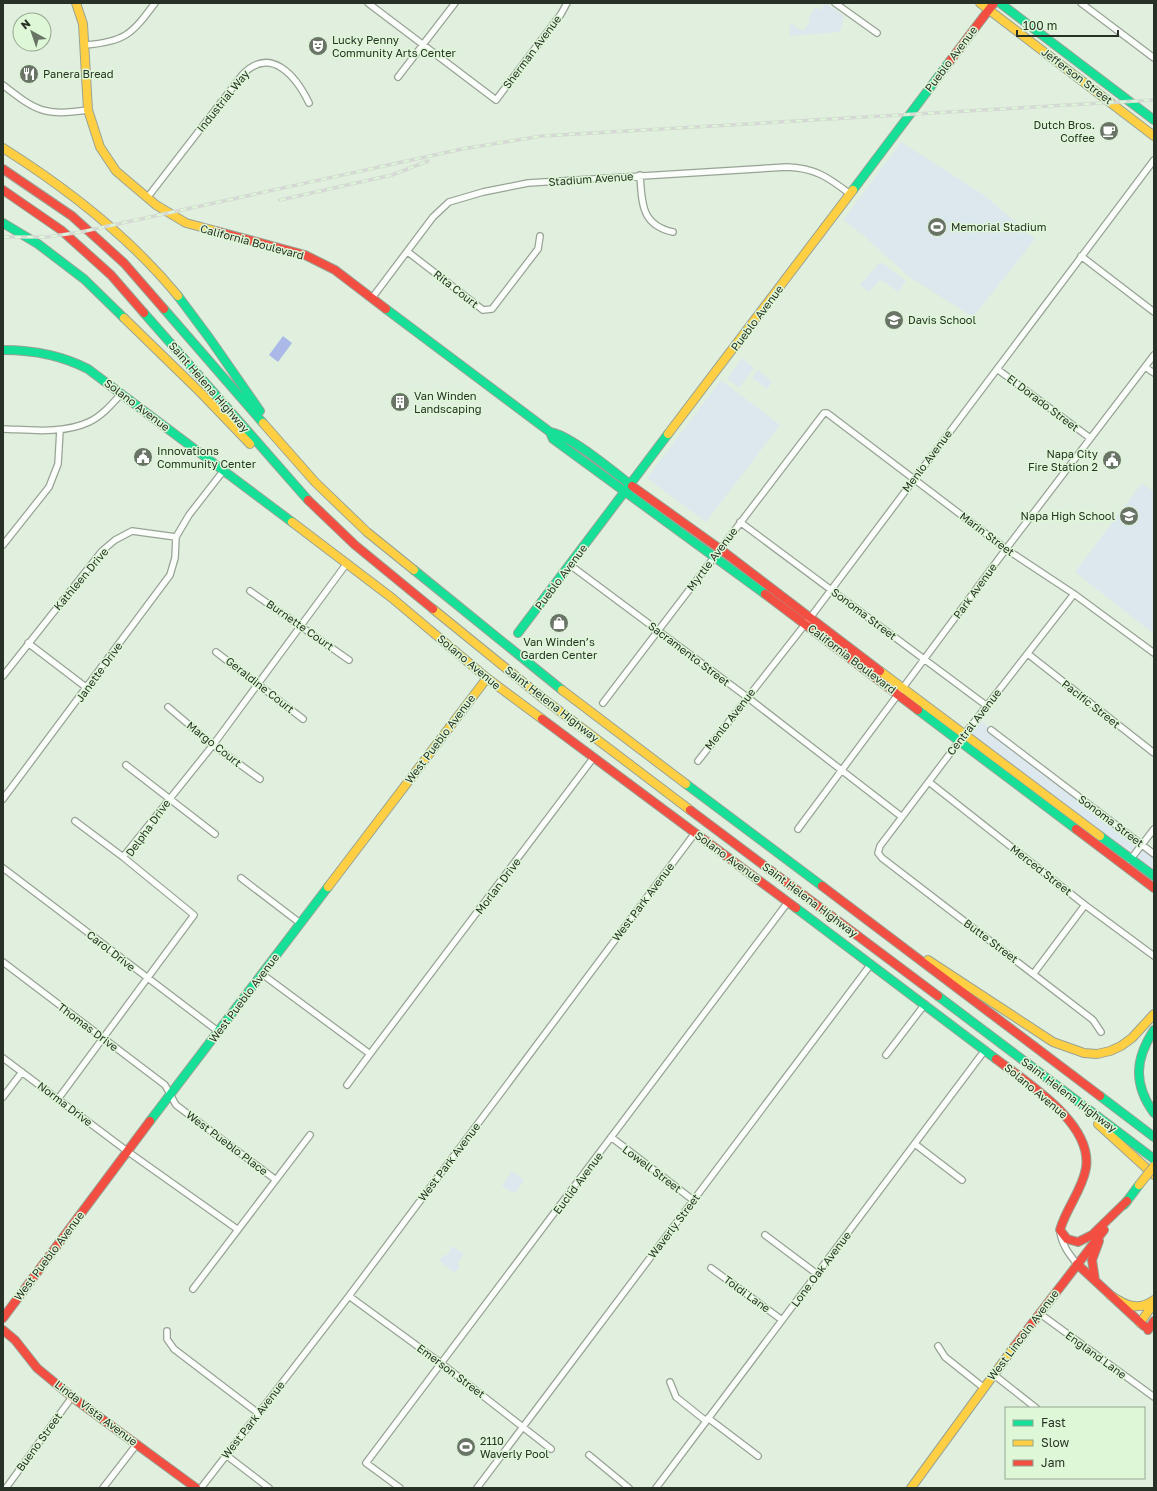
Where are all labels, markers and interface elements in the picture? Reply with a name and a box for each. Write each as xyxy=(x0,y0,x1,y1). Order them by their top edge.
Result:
north arrow xyxy=(12,12,52,52)
street label: Sherman Avenue xyxy=(500,12,564,91)
scale bar xyxy=(1017,12,1118,38)
text: N xyxy=(18,16,33,32)
text: 100 m xyxy=(1023,18,1057,33)
street label: Pueblo Avenue xyxy=(922,23,979,94)
place label: Lucky Penny Community Arts Center xyxy=(332,33,457,59)
theatre icon: Lucky Penny Community Arts Center xyxy=(307,35,329,57)
street label: Jefferson Street xyxy=(1039,45,1115,107)
restaurant icon: Panera Bread xyxy=(18,63,40,85)
place label: Panera Bread xyxy=(43,67,114,80)
street label: Industrial Way xyxy=(194,67,252,134)
place label: Dutch Bros. Coffee xyxy=(1033,118,1095,144)
cafe icon: Dutch Bros. Coffee xyxy=(1098,120,1120,142)
street label: Stadium Avenue xyxy=(548,169,634,188)
sports icon: Memorial Stadium xyxy=(926,216,948,238)
place label: Memorial Stadium xyxy=(951,220,1046,233)
street label: California Boulevard xyxy=(199,221,305,262)
street label: Rita Court xyxy=(431,267,481,310)
street label: Pueblo Avenue xyxy=(728,282,785,353)
school or university icon: Davis School xyxy=(883,309,905,331)
place label: Davis School xyxy=(908,313,976,326)
street label: Saint Helena Highway xyxy=(166,339,252,435)
street label: El Dorado Street xyxy=(1005,371,1082,434)
street label: Solano Avenue xyxy=(102,376,172,433)
place label: Van Winden Landscaping xyxy=(414,389,481,415)
building icon: Van Winden Landscaping xyxy=(389,391,411,413)
street label: Menlo Avenue xyxy=(899,427,954,494)
place label: Innovations Community Center xyxy=(157,444,257,470)
public building icon: Innovations Community Center xyxy=(132,446,154,468)
place label: Napa City Fire Station 2 xyxy=(1028,447,1098,473)
public building icon: Napa City Fire Station 2 xyxy=(1101,449,1123,471)
school or university icon: Napa High School xyxy=(1118,505,1140,527)
street label: Marin Street xyxy=(957,509,1017,558)
place label: Napa High School xyxy=(1021,509,1115,522)
street label: Myrtle Avenue xyxy=(684,524,740,593)
street label: Pueblo Avenue xyxy=(532,541,589,612)
street label: Kathleen Drive xyxy=(51,545,111,613)
street label: Park Avenue xyxy=(950,560,999,621)
street label: Sonoma Street xyxy=(829,585,899,642)
street label: Burnette Court xyxy=(264,597,336,653)
shop icon: Van Winden’s Garden Center xyxy=(548,612,570,634)
street label: Sacramento Street xyxy=(646,619,733,689)
street label: California Boulevard xyxy=(806,621,899,696)
street label: Solano Avenue xyxy=(435,631,504,692)
place label: Van Winden’s Garden Center xyxy=(521,635,598,661)
street label: Janette Drive xyxy=(73,639,125,704)
street label: Geraldine Court xyxy=(224,654,297,715)
street label: Saint Helena Highway xyxy=(503,663,602,744)
street label: Pacific Street xyxy=(1060,677,1123,730)
street label: Menlo Avenue xyxy=(702,685,758,752)
street label: Central Avenue xyxy=(944,686,1003,757)
street label: West Pueblo Avenue xyxy=(402,692,477,786)
street label: Margo Court xyxy=(184,718,244,769)
street label: Sonoma Street xyxy=(1076,792,1146,849)
street label: Delpha Drive xyxy=(123,797,173,859)
street label: Solano Avenue xyxy=(693,828,764,885)
street label: Merced Street xyxy=(1008,842,1075,898)
street label: Morlan Drive xyxy=(472,855,523,916)
street label: West Park Avenue xyxy=(609,860,676,943)
street label: Saint Helena Highway xyxy=(760,860,860,940)
street label: Butte Street xyxy=(962,916,1021,965)
street label: Carol Drive xyxy=(84,928,138,974)
street label: West Pueblo Avenue xyxy=(206,951,281,1045)
street label: Thomas Drive xyxy=(56,1000,121,1053)
street label: Saint Helena Highway xyxy=(1019,1055,1119,1135)
street label: Solano Avenue xyxy=(1002,1060,1071,1121)
street label: Norma Drive xyxy=(35,1079,95,1128)
street label: West Pueblo Place xyxy=(184,1108,271,1177)
street label: West Park Avenue xyxy=(415,1120,482,1203)
street label: Lowell Street xyxy=(620,1142,684,1195)
street label: Euclid Avenue xyxy=(550,1149,605,1216)
street label: Waverly Street xyxy=(645,1191,702,1261)
street label: West Pueblo Avenue xyxy=(11,1209,86,1303)
street label: Lone Oak Avenue xyxy=(788,1229,853,1309)
street label: Toldi Lane xyxy=(722,1272,773,1315)
street label: West Lincoln Avenue xyxy=(984,1287,1061,1383)
street label: England Lane xyxy=(1063,1328,1129,1381)
street label: Emerson Street xyxy=(415,1341,488,1400)
street label: Linda Vista Avenue xyxy=(52,1377,140,1448)
street label: West Park Avenue xyxy=(218,1378,287,1461)
legend xyxy=(1005,1407,1145,1479)
street label: Bueno Street xyxy=(13,1410,64,1473)
text: Fast xyxy=(1041,1415,1066,1430)
place label: 2110 Waverly Pool xyxy=(480,1434,549,1460)
text: Slow xyxy=(1041,1435,1069,1450)
sports icon: 2110 Waverly Pool xyxy=(455,1436,477,1458)
text: Jam xyxy=(1041,1455,1065,1470)

